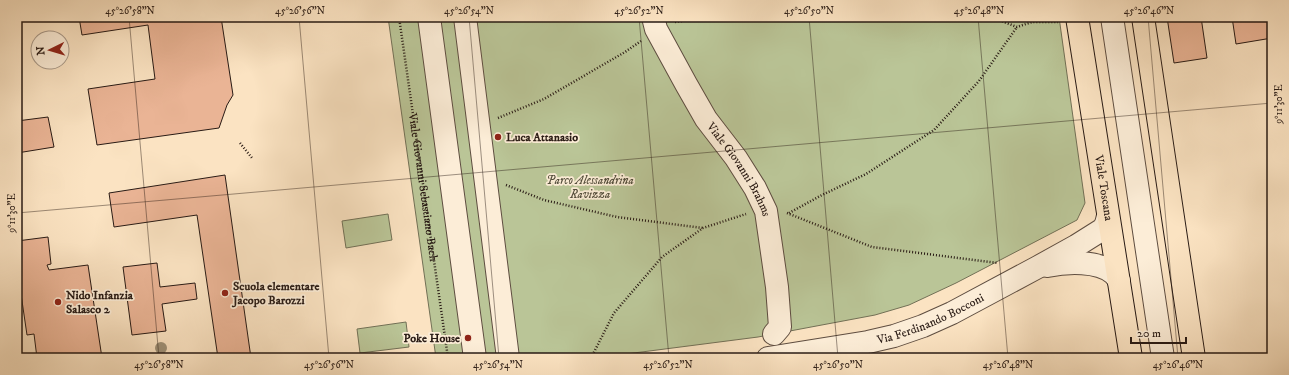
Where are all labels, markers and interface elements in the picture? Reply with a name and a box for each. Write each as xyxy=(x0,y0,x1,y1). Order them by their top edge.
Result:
text: 45°26'58"N xyxy=(105,5,155,17)
text: 45°26'56"N xyxy=(275,5,325,17)
text: 45°26'54"N xyxy=(444,5,494,17)
text: 45°26'52"N xyxy=(614,5,664,17)
text: 45°26'50"N xyxy=(784,5,834,17)
text: 45°26'48"N xyxy=(954,5,1004,17)
text: 45°26'46"N xyxy=(1124,5,1174,17)
north arrow xyxy=(30,30,70,70)
text: N xyxy=(34,46,48,56)
text: 9°11'30"E xyxy=(1273,84,1285,125)
street label: Viale Giovanni Sebastiano Bach xyxy=(405,111,441,263)
street label: Viale Giovanni Brahms xyxy=(703,119,774,217)
place label: Luca Attanasio xyxy=(506,130,578,145)
marker: Luca Attanasio xyxy=(493,132,503,142)
street label: Viale Toscana xyxy=(1091,153,1116,223)
park label: Parco Alessandrina Ravizza xyxy=(546,173,634,202)
text: 9°11'30"E xyxy=(6,193,18,234)
place label: Scuola elementare Jacopo Barozzi xyxy=(231,279,319,308)
place label: Nido Infanzia Salasco 2 xyxy=(66,288,134,317)
marker: Scuola elementare Jacopo Barozzi xyxy=(220,288,230,298)
street label: Via Ferdinando Bocconi xyxy=(874,290,987,348)
marker: Nido Infanzia Salasco 2 xyxy=(53,297,63,307)
scale bar xyxy=(1131,319,1186,345)
text: 20 m xyxy=(1137,326,1161,341)
place label: Poke House xyxy=(404,331,460,346)
marker: Poke House xyxy=(463,333,473,343)
text: 45°26'58"N xyxy=(134,359,184,371)
text: 45°26'56"N xyxy=(304,359,354,371)
text: 45°26'54"N xyxy=(473,359,523,371)
text: 45°26'52"N xyxy=(643,359,693,371)
text: 45°26'50"N xyxy=(813,359,863,371)
text: 45°26'48"N xyxy=(983,359,1033,371)
text: 45°26'46"N xyxy=(1153,359,1203,371)

